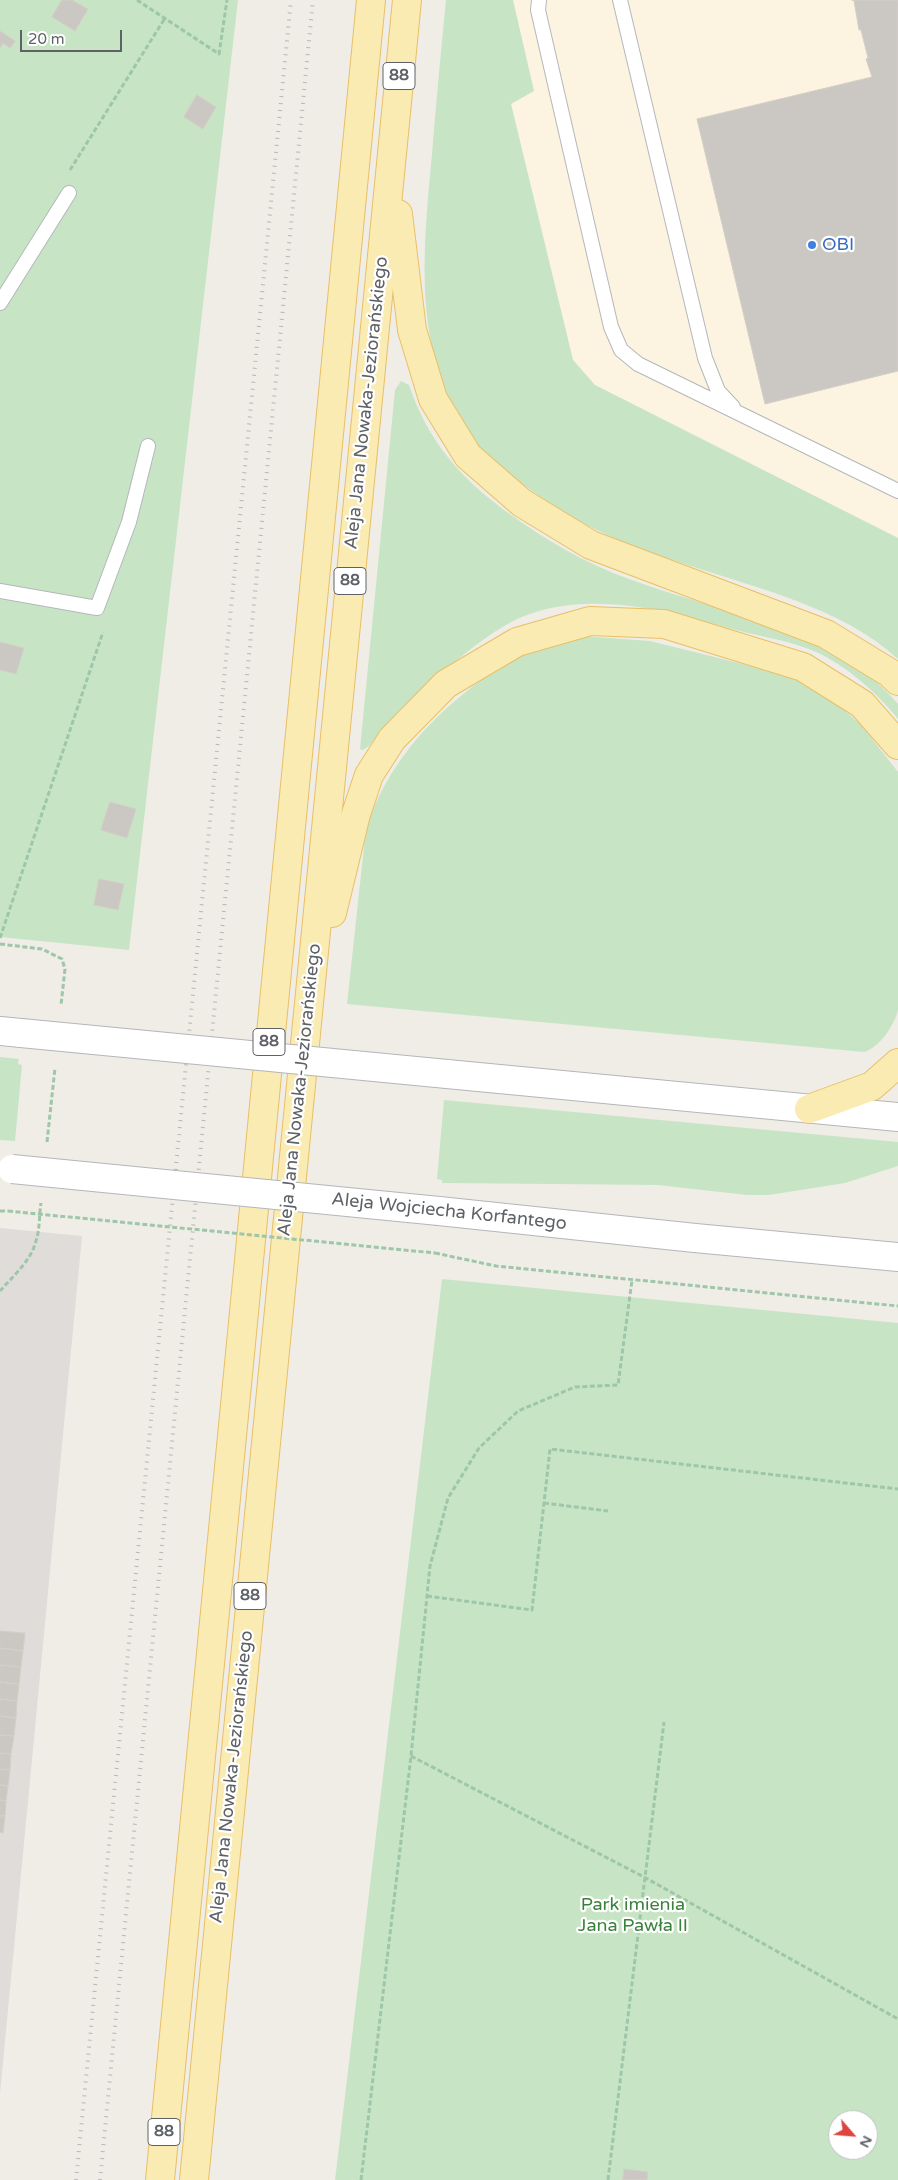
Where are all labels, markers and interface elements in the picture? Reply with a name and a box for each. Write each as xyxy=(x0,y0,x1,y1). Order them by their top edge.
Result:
scale bar xyxy=(22,20,125,52)
text: 20 m xyxy=(28,30,65,48)
road number: 88 xyxy=(383,62,415,90)
place label: OBI xyxy=(822,234,854,256)
marker: OBI xyxy=(806,239,818,251)
street label: Aleja Jana Nowaka-Jeziorańskiego xyxy=(341,256,393,550)
road number: 88 xyxy=(334,568,366,594)
street label: Aleja Jana Nowaka-Jeziorańskiego xyxy=(274,943,326,1237)
road number: 88 xyxy=(253,1028,285,1056)
street label: Aleja Wojciecha Korfantego xyxy=(330,1189,568,1235)
road number: 88 xyxy=(234,1582,266,1610)
street label: Aleja Jana Nowaka-Jeziorańskiego xyxy=(206,1630,258,1924)
park label: Park imienia Jana Pawła II xyxy=(578,1894,688,1936)
north arrow xyxy=(828,2110,878,2160)
road number: 88 xyxy=(148,2118,180,2146)
text: N xyxy=(856,2133,876,2150)

